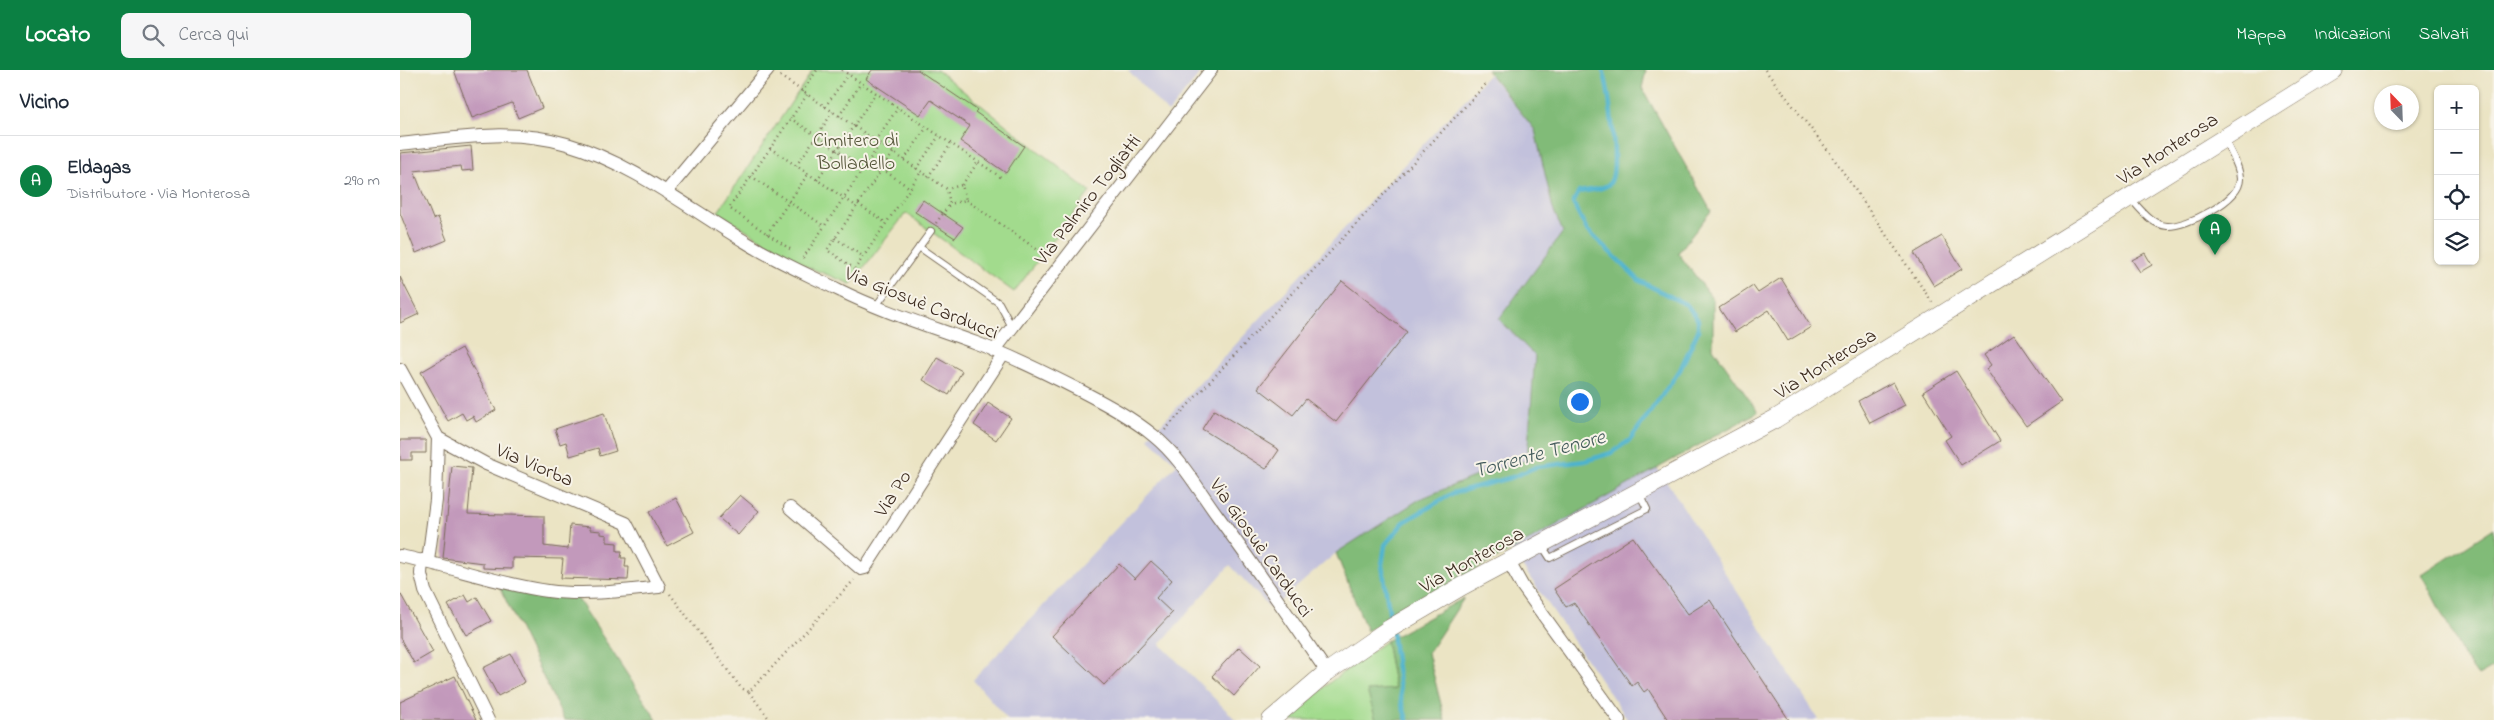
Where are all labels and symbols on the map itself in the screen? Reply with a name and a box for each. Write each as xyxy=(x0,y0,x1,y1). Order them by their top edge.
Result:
north arrow xyxy=(2374,85,2419,130)
street label: Via Monterosa xyxy=(2111,106,2225,194)
park label: Cimitero di Bolladello xyxy=(813,127,899,179)
street label: Via Palmiro Togliatti xyxy=(1028,129,1150,274)
pin: A xyxy=(2199,214,2231,255)
street label: Via Giosuè Carducci xyxy=(839,260,1002,348)
street label: Via Monterosa xyxy=(1769,322,1883,409)
your location xyxy=(1567,389,1593,415)
water label: Torrente Tenore xyxy=(1470,423,1610,487)
street label: Via Viorba xyxy=(490,437,577,496)
street label: Via Po xyxy=(868,465,920,524)
street label: Via Giosuè Carducci xyxy=(1201,472,1319,624)
street label: Via Monterosa xyxy=(1414,521,1530,602)

